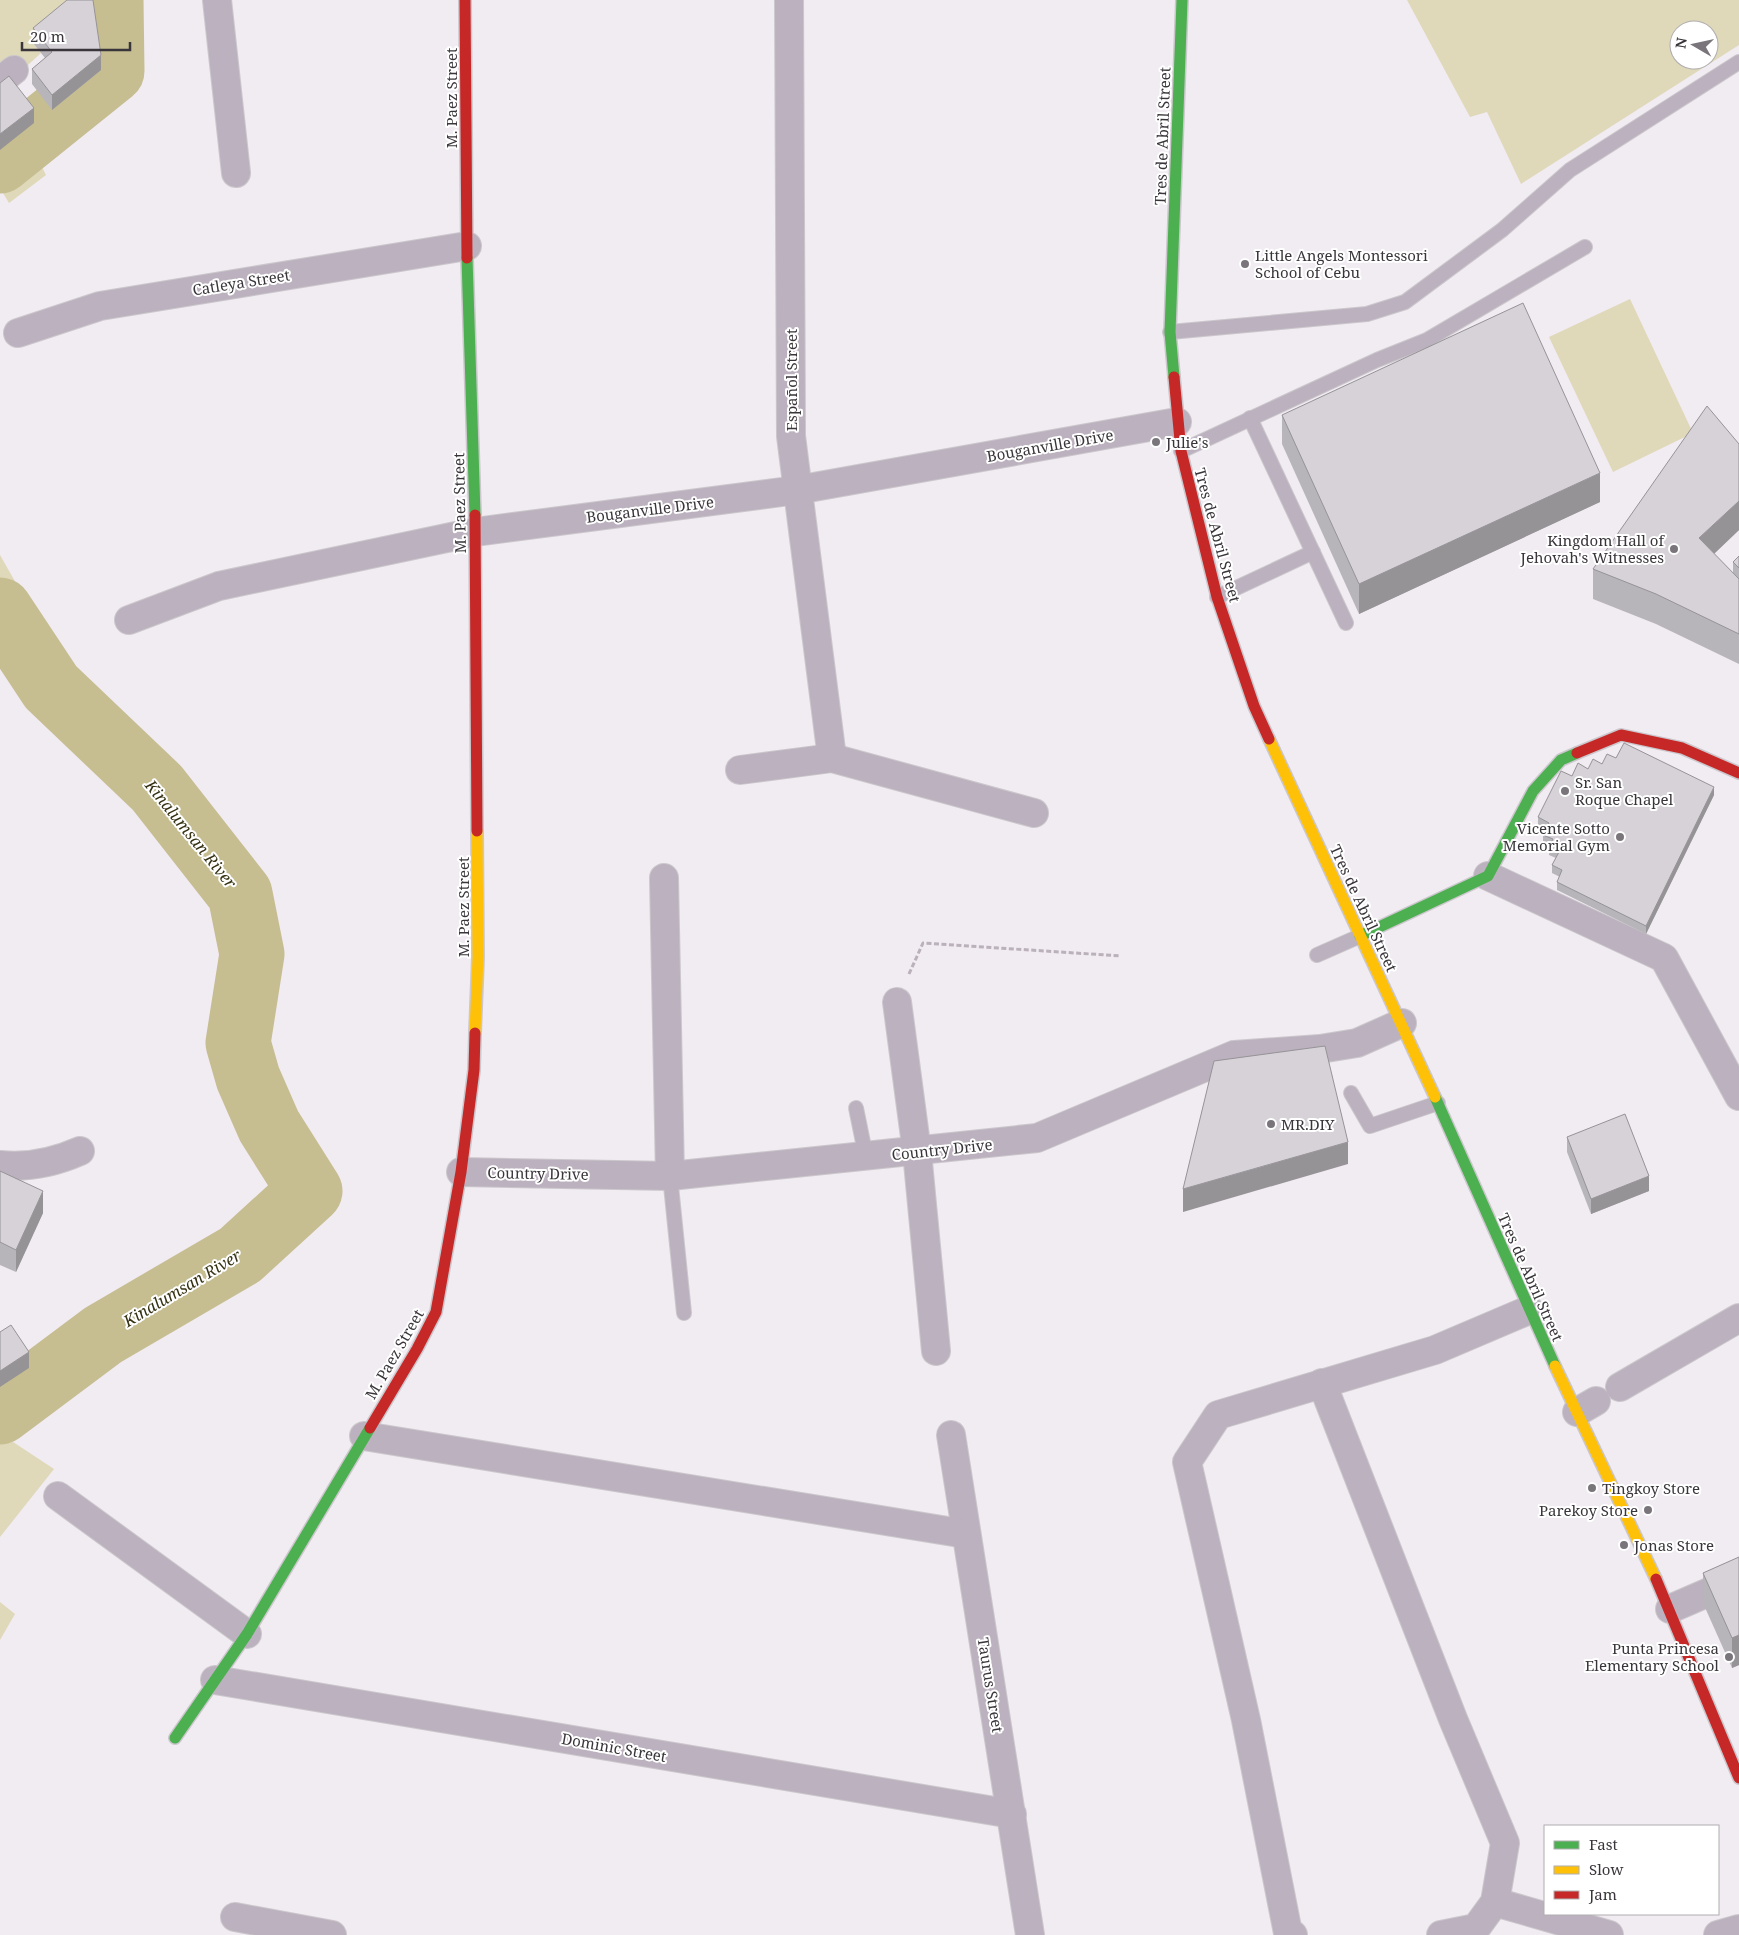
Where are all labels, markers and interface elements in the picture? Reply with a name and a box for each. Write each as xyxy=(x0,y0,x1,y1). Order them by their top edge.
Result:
scale bar xyxy=(22,20,130,52)
north arrow xyxy=(1669,20,1719,70)
text: 20 m xyxy=(30,26,65,46)
text: N xyxy=(1670,36,1691,50)
street label: M. Paez Street xyxy=(441,48,461,148)
street label: Tres de Abril Street xyxy=(1150,67,1174,205)
place label: Little Angels Montessori School of Cebu xyxy=(1255,245,1428,282)
marker: Little Angels Montessori School of Cebu xyxy=(1239,258,1251,270)
street label: Catleya Street xyxy=(191,264,291,300)
street label: Español Street xyxy=(781,329,801,431)
street label: Bouganville Drive xyxy=(985,424,1115,466)
place label: Julie's xyxy=(1165,432,1209,452)
marker: Julie's xyxy=(1150,436,1162,448)
street label: M. Paez Street xyxy=(448,453,470,553)
street label: Tres de Abril Street xyxy=(1190,466,1246,604)
street label: Bouganville Drive xyxy=(585,491,715,527)
place label: Kingdom Hall of Jehovah's Witnesses xyxy=(1520,530,1665,567)
marker: Kingdom Hall of Jehovah's Witnesses xyxy=(1668,543,1680,555)
place label: Sr. San Roque Chapel xyxy=(1575,772,1674,809)
water label: Kinalumsan River xyxy=(140,774,242,893)
marker: Sr. San Roque Chapel xyxy=(1559,785,1571,797)
place label: Vicente Sotto Memorial Gym xyxy=(1503,818,1610,855)
marker: Vicente Sotto Memorial Gym xyxy=(1614,831,1626,843)
street label: Tres de Abril Street xyxy=(1326,841,1402,975)
street label: M. Paez Street xyxy=(453,857,473,957)
place label: MR.DIY xyxy=(1281,1114,1335,1134)
marker: MR.DIY xyxy=(1265,1118,1277,1130)
street label: Country Drive xyxy=(891,1134,993,1164)
street label: Country Drive xyxy=(487,1162,589,1184)
street label: Tres de Abril Street xyxy=(1494,1210,1568,1344)
water label: Kinalumsan River xyxy=(118,1244,245,1332)
street label: M. Paez Street xyxy=(360,1305,428,1403)
place label: Tingkoy Store xyxy=(1602,1478,1700,1498)
marker: Tingkoy Store xyxy=(1586,1482,1598,1494)
place label: Parekoy Store xyxy=(1539,1500,1638,1520)
marker: Parekoy Store xyxy=(1642,1504,1654,1516)
place label: Jonas Store xyxy=(1633,1535,1714,1555)
marker: Jonas Store xyxy=(1618,1539,1630,1551)
street label: Taurus Street xyxy=(974,1636,1008,1734)
place label: Punta Princesa Elementary School xyxy=(1585,1638,1719,1675)
marker: Punta Princesa Elementary School xyxy=(1723,1651,1735,1663)
street label: Dominic Street xyxy=(560,1728,668,1766)
legend xyxy=(1544,1825,1719,1915)
text: Fast xyxy=(1589,1834,1618,1854)
text: Slow xyxy=(1589,1859,1623,1879)
text: Jam xyxy=(1588,1884,1617,1904)

